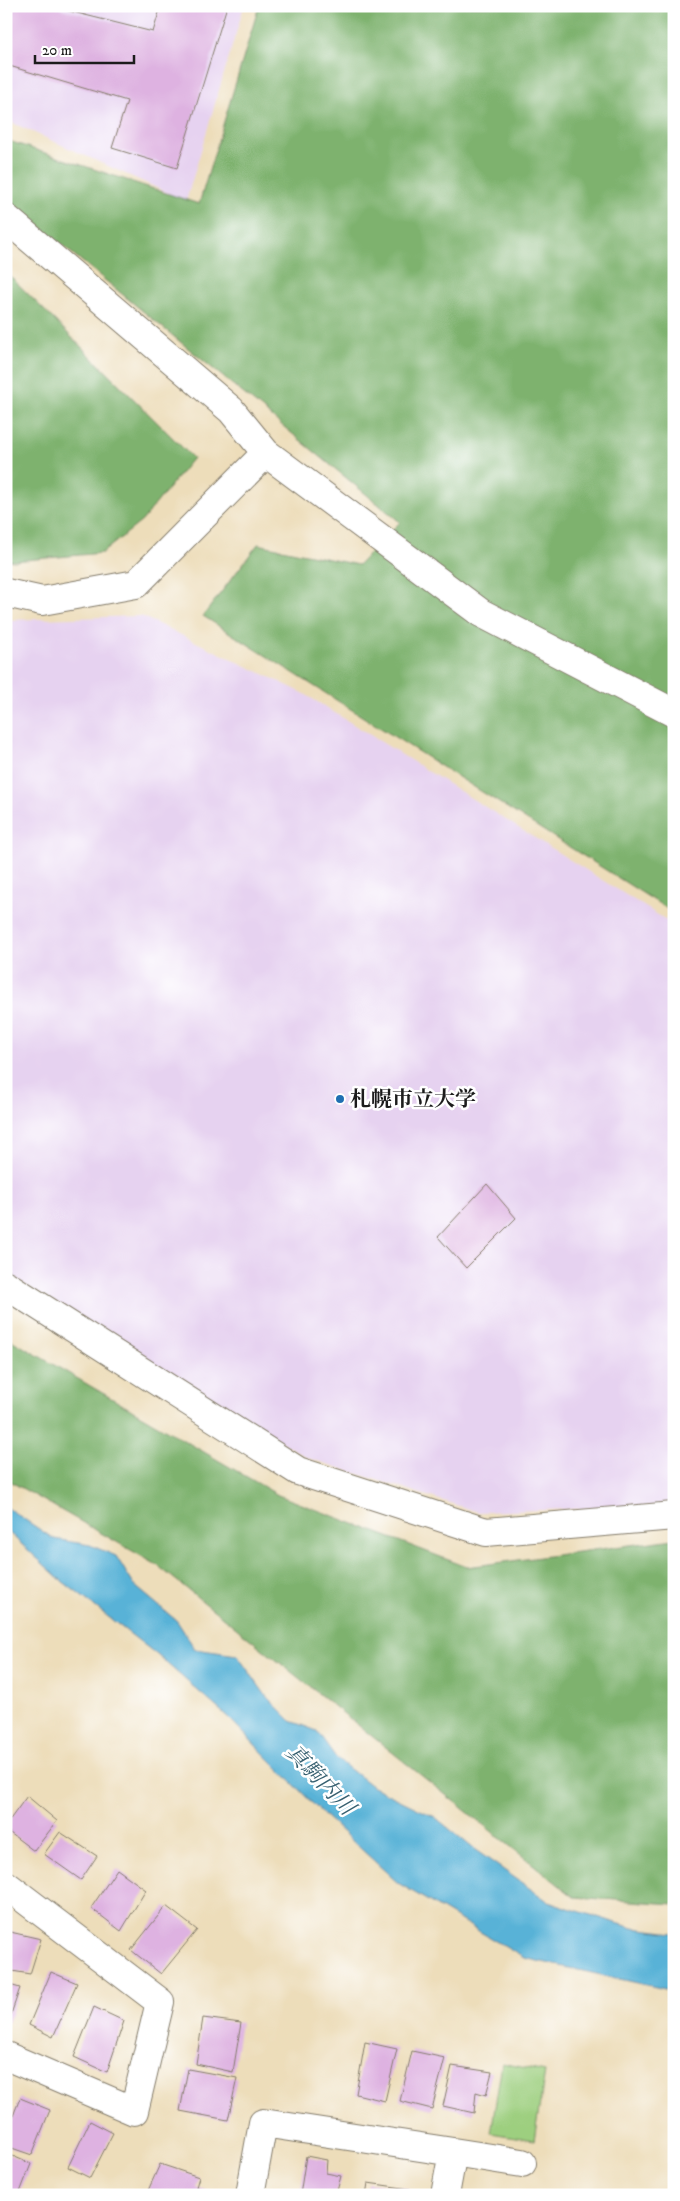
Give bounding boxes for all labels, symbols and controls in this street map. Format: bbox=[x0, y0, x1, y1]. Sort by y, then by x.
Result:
scale bar bbox=[35, 32, 134, 64]
text: 20 m bbox=[42, 41, 72, 60]
place label: 札幌市立大学 bbox=[350, 1087, 476, 1113]
marker: 札幌市立大学 bbox=[334, 1093, 346, 1105]
water label: 真駒内川 bbox=[280, 1739, 362, 1823]

